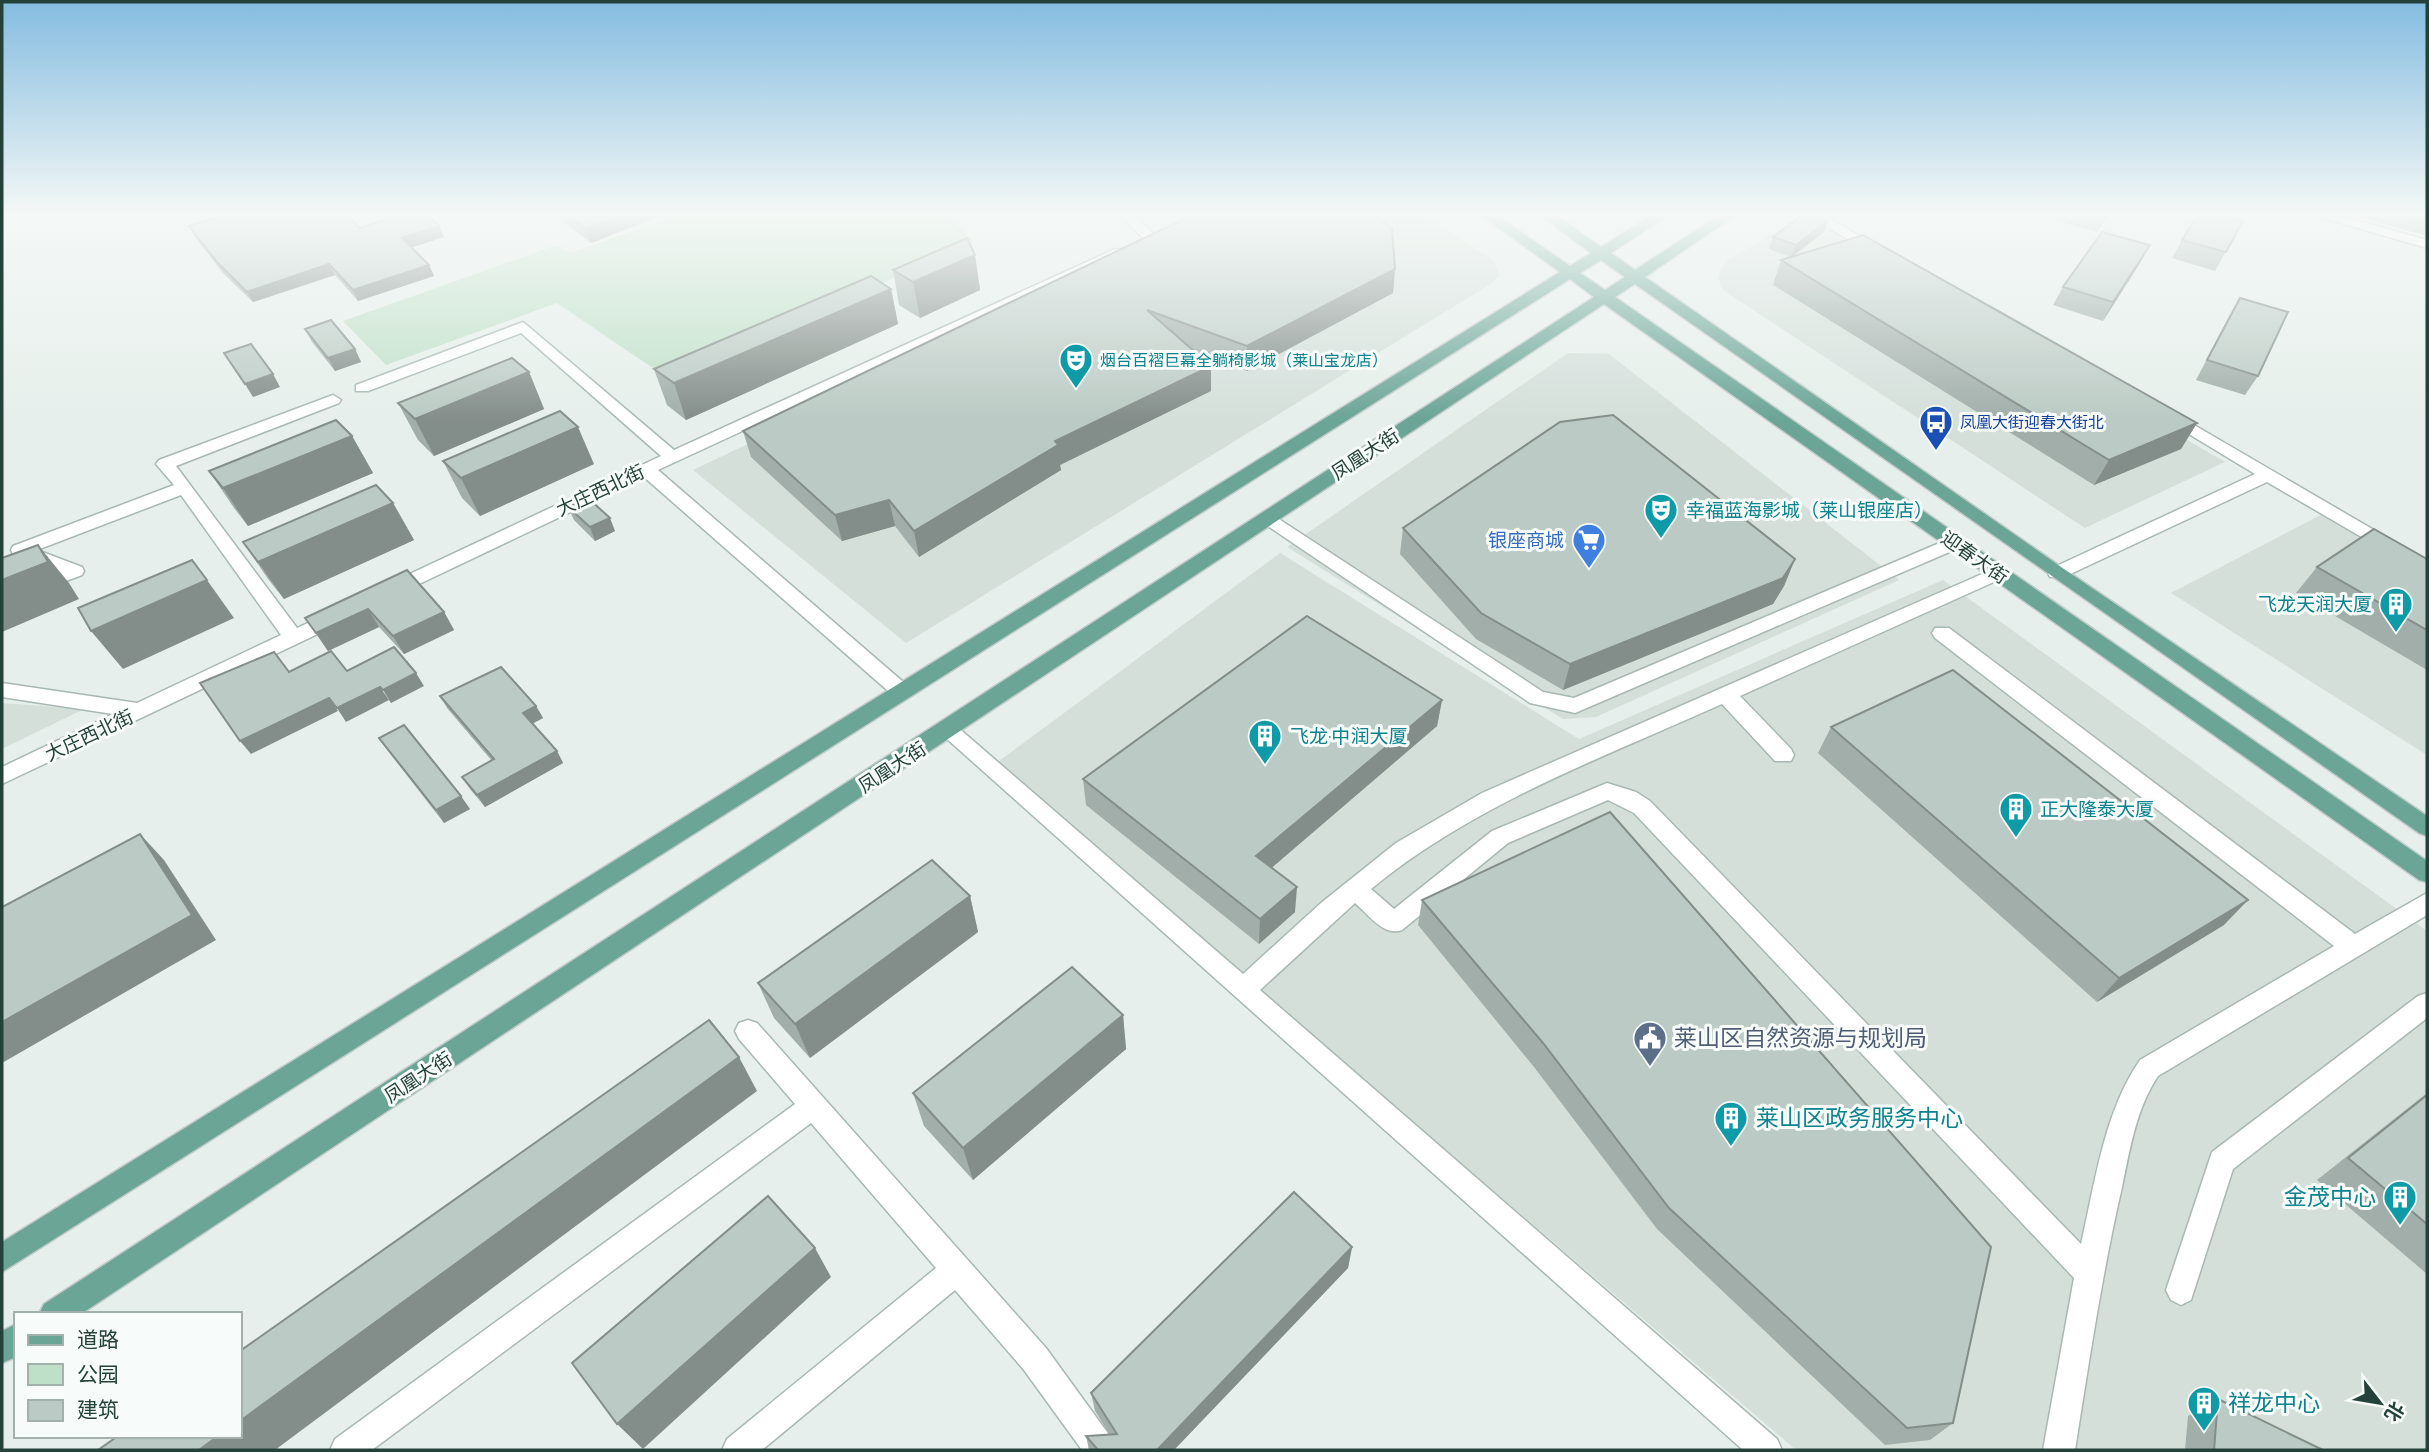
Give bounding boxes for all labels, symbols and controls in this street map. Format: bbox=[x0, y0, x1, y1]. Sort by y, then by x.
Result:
theatre icon: 烟台百褶巨幕全躺椅影城（莱山宝龙店） bbox=[1057, 341, 1095, 390]
place label: 烟台百褶巨幕全躺椅影城（莱山宝龙店） bbox=[1100, 351, 1388, 370]
bus stop icon: 凤凰大街迎春大街北 bbox=[1917, 403, 1955, 452]
place label: 凤凰大街迎春大街北 bbox=[1960, 413, 2104, 432]
street label: 凤凰大街 bbox=[1327, 424, 1403, 484]
street label: 大庄西北街 bbox=[552, 460, 648, 520]
theatre icon: 幸福蓝海影城（莱山银座店） bbox=[1642, 491, 1680, 540]
place label: 幸福蓝海影城（莱山银座店） bbox=[1686, 499, 1933, 521]
supermarket icon: 银座商城 bbox=[1570, 521, 1608, 570]
street label: 迎春大街 bbox=[1938, 526, 2012, 588]
place label: 银座商城 bbox=[1488, 529, 1564, 551]
building icon: 飞龙天润大厦 bbox=[2377, 585, 2415, 634]
place label: 飞龙天润大厦 bbox=[2258, 593, 2372, 615]
street label: 大庄西北街 bbox=[41, 705, 137, 765]
building icon: 飞龙·中润大厦 bbox=[1246, 717, 1284, 766]
place label: 飞龙·中润大厦 bbox=[1290, 725, 1408, 747]
street label: 凤凰大街 bbox=[854, 737, 930, 797]
building icon: 正大隆泰大厦 bbox=[1997, 790, 2035, 839]
place label: 正大隆泰大厦 bbox=[2040, 798, 2154, 820]
public building icon: 莱山区自然资源与规划局 bbox=[1631, 1019, 1669, 1068]
place label: 莱山区自然资源与规划局 bbox=[1674, 1024, 1927, 1051]
street label: 凤凰大街 bbox=[380, 1047, 456, 1107]
building icon: 莱山区政务服务中心 bbox=[1712, 1099, 1750, 1148]
place label: 莱山区政务服务中心 bbox=[1756, 1104, 1963, 1131]
building icon: 金茂中心 bbox=[2381, 1178, 2419, 1227]
place label: 金茂中心 bbox=[2284, 1183, 2376, 1210]
legend bbox=[14, 1312, 242, 1438]
text: 道路 bbox=[77, 1327, 119, 1352]
text: 公园 bbox=[77, 1362, 119, 1387]
north arrow bbox=[2345, 1368, 2415, 1438]
building icon: 祥龙中心 bbox=[2185, 1384, 2223, 1433]
place label: 祥龙中心 bbox=[2228, 1389, 2320, 1416]
text: 建筑 bbox=[77, 1397, 119, 1422]
text: 北 bbox=[2380, 1398, 2409, 1426]

